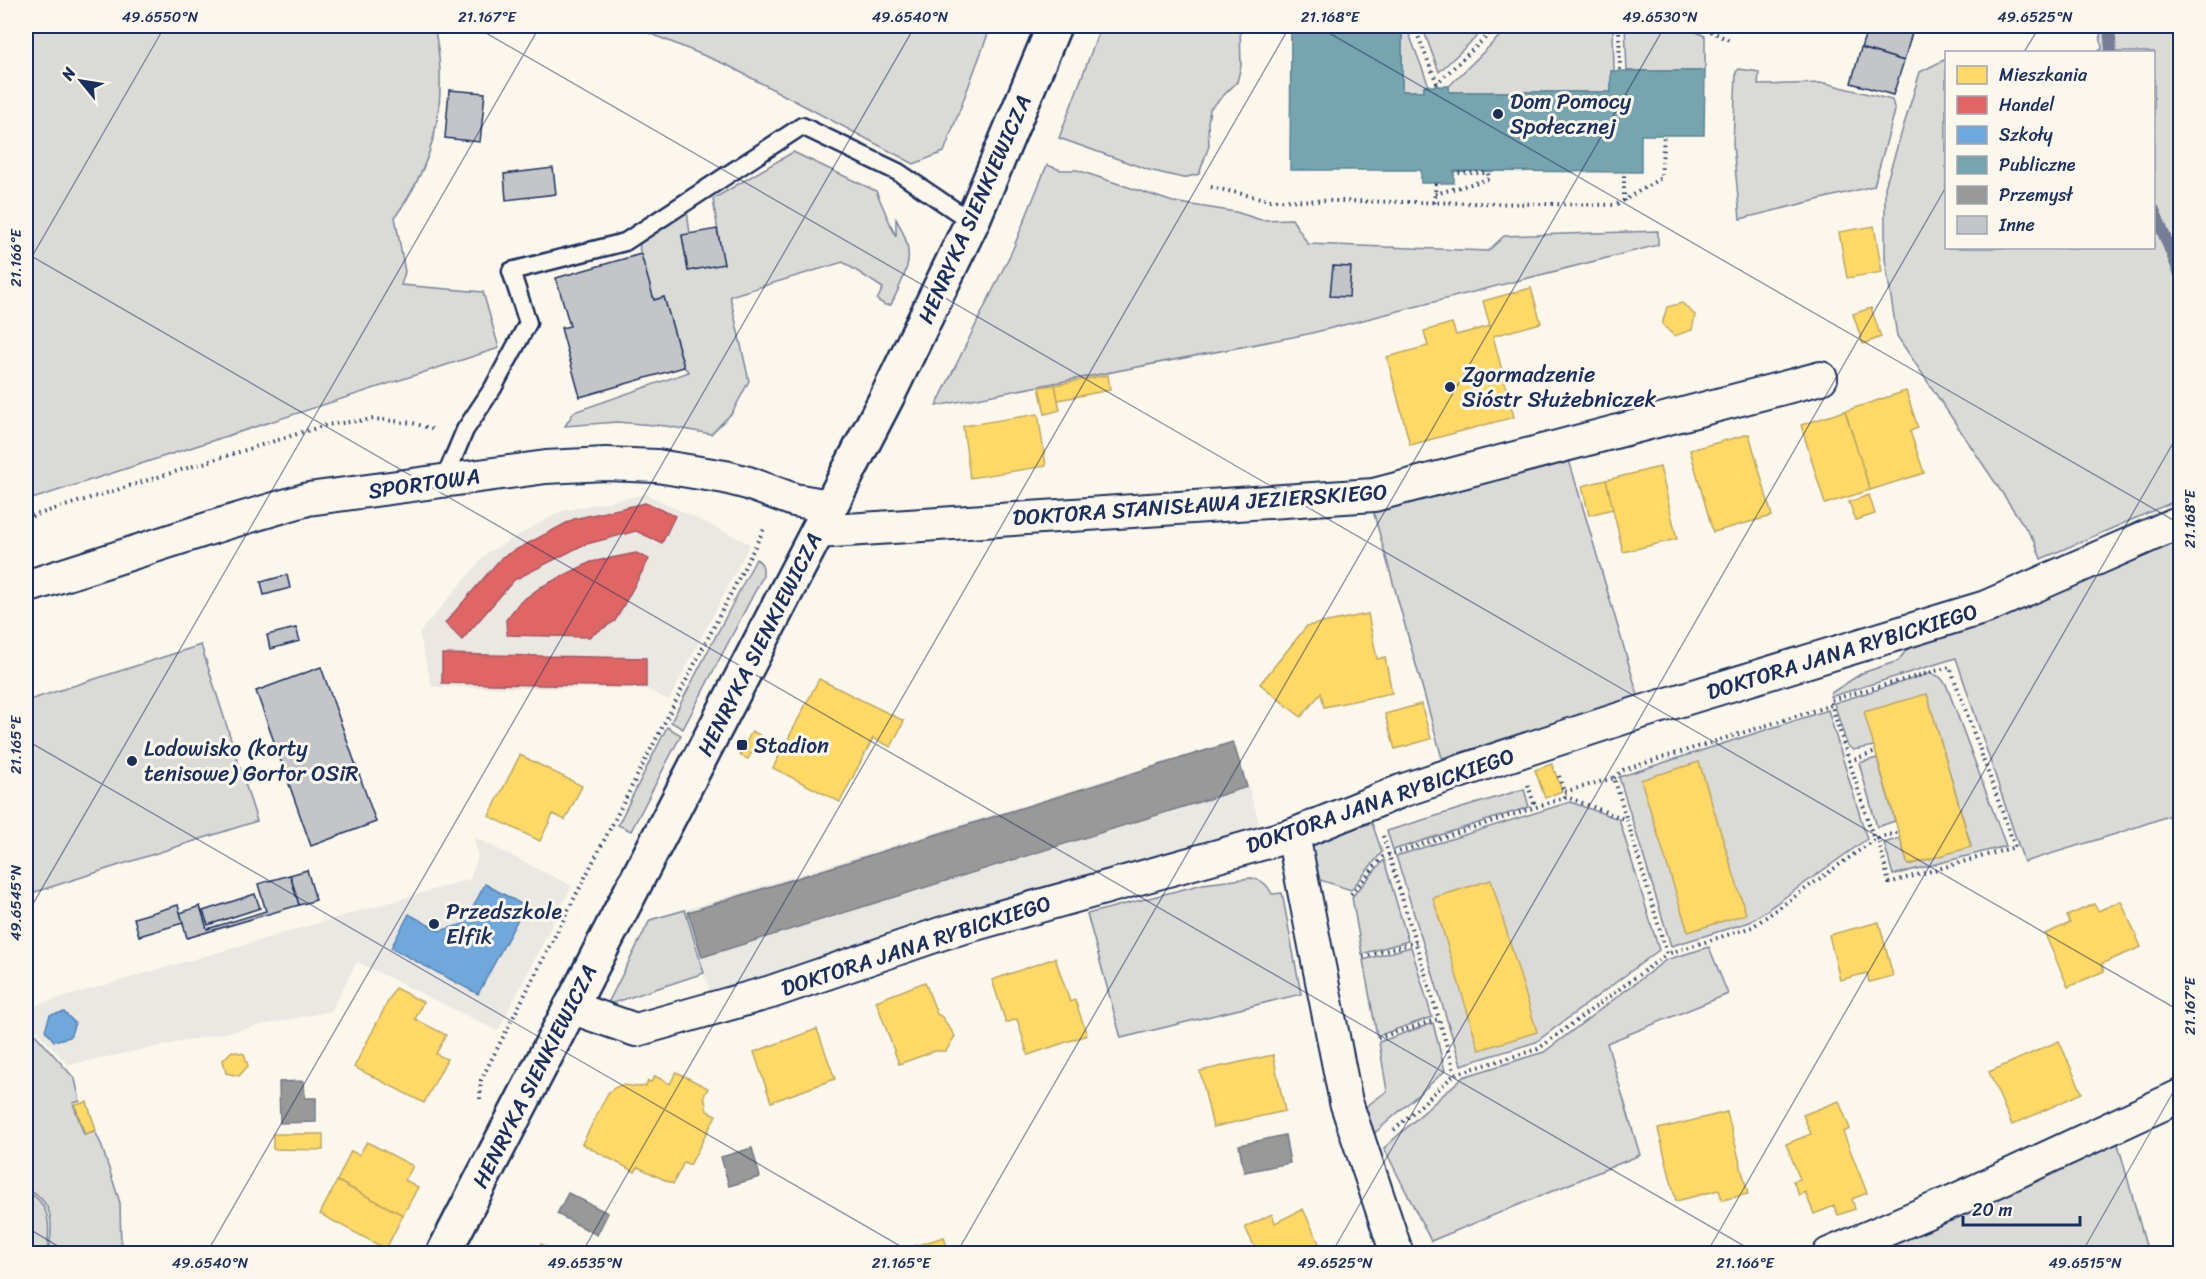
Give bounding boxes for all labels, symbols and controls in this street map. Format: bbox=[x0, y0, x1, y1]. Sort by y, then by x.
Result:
text: 49.6550°N bbox=[122, 4, 199, 30]
text: 21.167°E bbox=[458, 4, 518, 30]
text: 49.6540°N bbox=[872, 4, 949, 30]
text: 21.168°E bbox=[1301, 4, 1361, 30]
text: 49.6530°N bbox=[1622, 4, 1698, 30]
text: 49.6525°N bbox=[1997, 4, 2073, 30]
north arrow bbox=[51, 51, 111, 111]
legend bbox=[1945, 51, 2155, 249]
text: Mieszkania bbox=[1999, 59, 2088, 91]
text: N bbox=[53, 61, 84, 87]
place label: Dom Pomocy Społecznej bbox=[1510, 82, 1632, 146]
street label: HENRYKA SIENKIEWICZA bbox=[906, 88, 1043, 330]
text: Handel bbox=[1999, 89, 2055, 121]
marker: Dom Pomocy Społecznej bbox=[1491, 107, 1505, 121]
text: Szkoły bbox=[1999, 119, 2053, 151]
text: Publiczne bbox=[1999, 149, 2076, 181]
text: Przemysł bbox=[1999, 179, 2074, 211]
text: Inne bbox=[1998, 209, 2035, 241]
text: 21.166°E bbox=[3, 227, 29, 287]
place label: Zgormadzenie Sióstr Służebniczek bbox=[1462, 355, 1657, 419]
marker: Zgormadzenie Sióstr Służebniczek bbox=[1443, 380, 1457, 394]
street label: SPORTOWA bbox=[366, 456, 482, 511]
street label: DOKTORA STANISŁAWA JEZIERSKIEGO bbox=[1011, 472, 1389, 537]
text: 21.168°E bbox=[2177, 488, 2203, 548]
street label: HENRYKA SIENKIEWICZA bbox=[686, 525, 833, 763]
street label: DOKTORA JANA RYBICKIEGO bbox=[1702, 592, 1983, 711]
text: 21.165°E bbox=[3, 714, 29, 774]
place label: Stadion bbox=[754, 726, 829, 765]
place label: Lodowisko (korty tenisowe) Gortor OSiR bbox=[144, 729, 359, 793]
street label: DOKTORA JANA RYBICKIEGO bbox=[1240, 736, 1520, 865]
marker: Stadion bbox=[735, 738, 749, 752]
marker: Lodowisko (korty tenisowe) Gortor OSiR bbox=[125, 754, 139, 768]
text: 49.6545°N bbox=[3, 864, 29, 941]
street label: DOKTORA JANA RYBICKIEGO bbox=[776, 883, 1056, 1008]
place label: Przedszkole Elfik bbox=[446, 892, 562, 956]
marker: Przedszkole Elfik bbox=[427, 917, 441, 931]
street label: HENRYKA SIENKIEWICZA bbox=[461, 957, 608, 1195]
text: 21.167°E bbox=[2177, 975, 2203, 1035]
scale bar bbox=[1963, 1189, 2080, 1227]
text: 20 m bbox=[1972, 1194, 2012, 1226]
text: 49.6540°N bbox=[172, 1250, 249, 1276]
text: 49.6535°N bbox=[547, 1250, 623, 1276]
text: 21.165°E bbox=[872, 1250, 932, 1276]
text: 49.6525°N bbox=[1297, 1250, 1373, 1276]
text: 21.166°E bbox=[1716, 1250, 1776, 1276]
text: 49.6515°N bbox=[2048, 1250, 2122, 1276]

